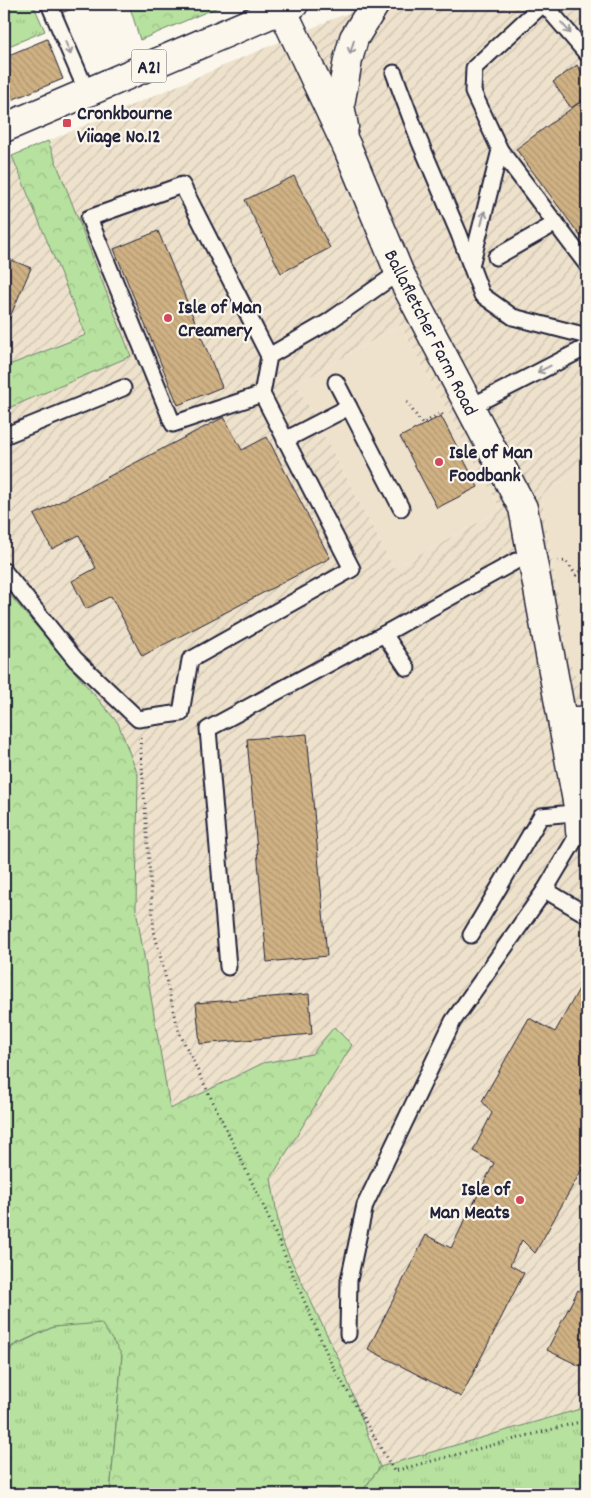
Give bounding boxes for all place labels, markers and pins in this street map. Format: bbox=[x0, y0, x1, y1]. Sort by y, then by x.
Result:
place label: Cronkbourne Viiage No.12 bbox=[77, 101, 172, 152]
marker: Cronkbourne Viiage No.12 bbox=[61, 117, 73, 129]
place label: Isle of Man Creamery bbox=[178, 295, 262, 346]
marker: Isle of Man Creamery bbox=[162, 312, 174, 324]
place label: Isle of Man Foodbank bbox=[449, 440, 533, 491]
marker: Isle of Man Foodbank bbox=[433, 456, 445, 468]
place label: Isle of Man Meats bbox=[429, 1177, 511, 1228]
marker: Isle of Man Meats bbox=[514, 1194, 526, 1206]

